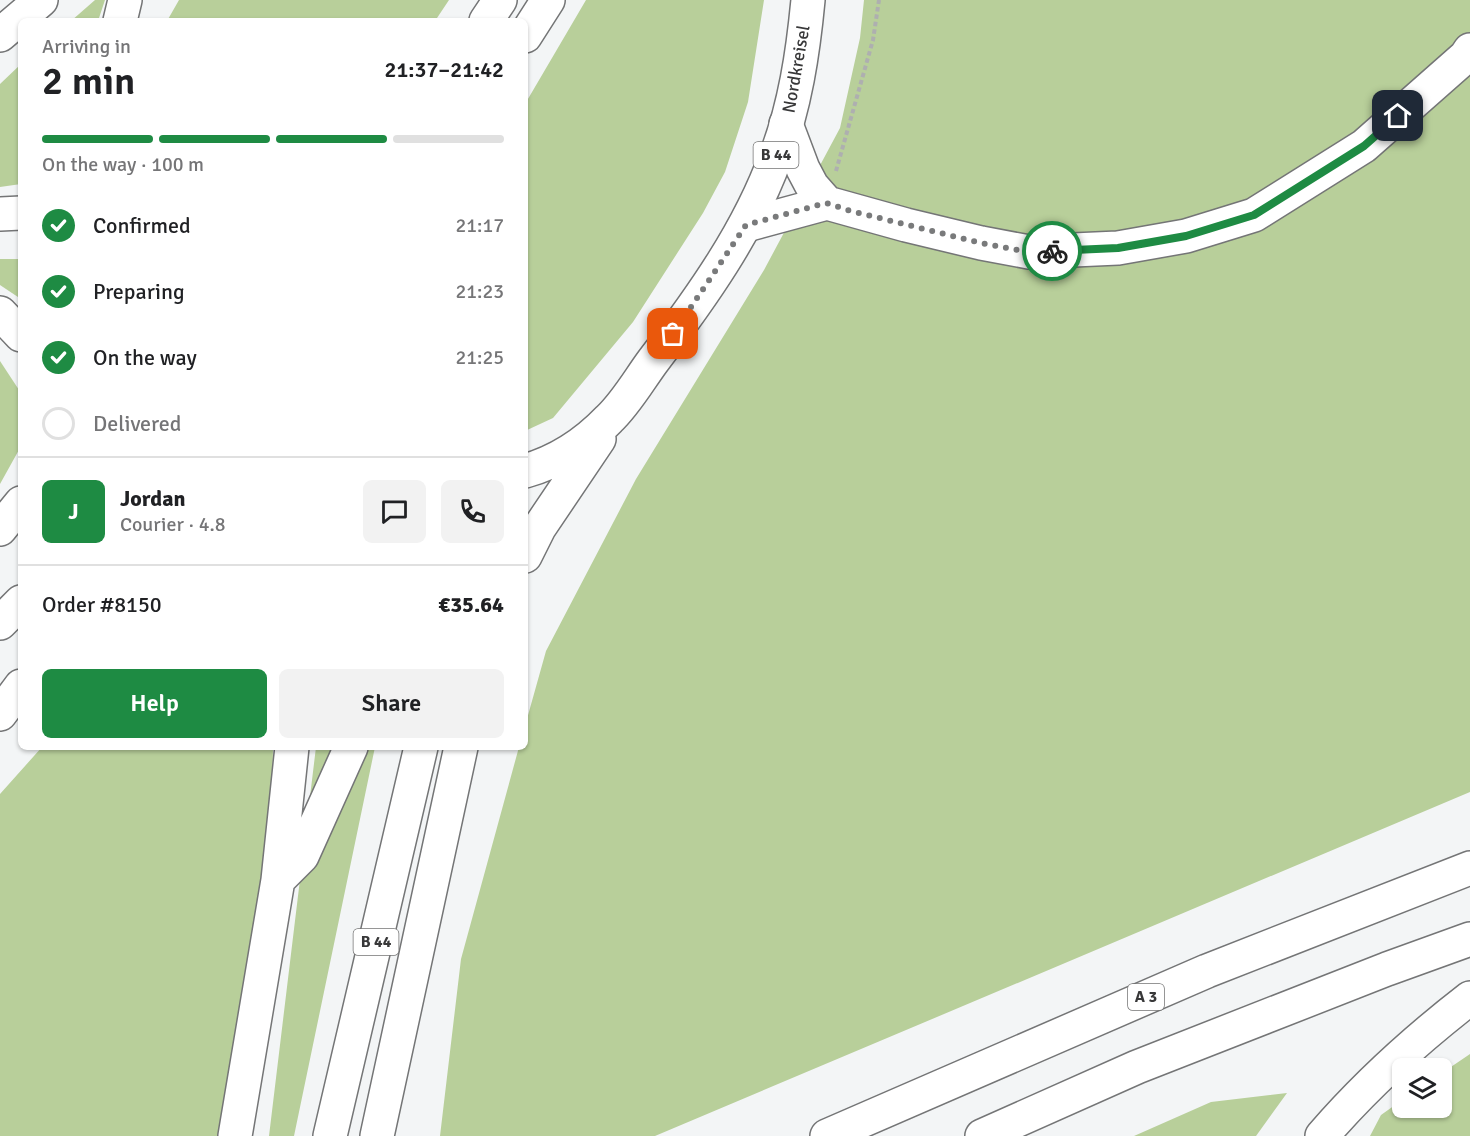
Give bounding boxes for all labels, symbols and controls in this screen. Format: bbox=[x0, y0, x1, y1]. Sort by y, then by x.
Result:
street label: Nordkreisel bbox=[777, 23, 815, 115]
text: Arriving in bbox=[42, 34, 131, 59]
text: 21:37–21:42 bbox=[385, 56, 504, 83]
text: 2 min bbox=[42, 57, 135, 105]
pin bbox=[1372, 90, 1423, 141]
icon: home bbox=[1381, 99, 1414, 132]
road number: B 44 bbox=[754, 142, 798, 168]
text: On the way · 100 m bbox=[42, 152, 204, 177]
icon: check bbox=[42, 209, 75, 242]
text: Confirmed bbox=[93, 212, 191, 239]
text: 21:17 bbox=[455, 213, 504, 238]
courier bbox=[1022, 221, 1082, 281]
icon: bike bbox=[1036, 235, 1069, 268]
icon: check bbox=[42, 275, 75, 308]
text: Preparing bbox=[93, 278, 185, 305]
text: 21:23 bbox=[455, 279, 504, 304]
pin bbox=[647, 308, 698, 359]
icon: bag bbox=[656, 317, 689, 350]
icon: check bbox=[42, 341, 75, 374]
text: On the way bbox=[93, 344, 197, 371]
text: 21:25 bbox=[455, 345, 504, 370]
text: Delivered bbox=[93, 410, 181, 437]
button: chat bbox=[363, 480, 426, 543]
button: phone bbox=[441, 480, 504, 543]
text: Jordan bbox=[120, 485, 186, 512]
text: J bbox=[68, 498, 79, 525]
text: Courier · 4.8 bbox=[120, 512, 226, 537]
text: Order #8150 bbox=[42, 591, 162, 618]
text: €35.64 bbox=[438, 591, 504, 618]
button: Help bbox=[42, 669, 267, 738]
button: Share bbox=[279, 669, 504, 738]
road number: B 44 bbox=[354, 929, 398, 955]
road number: A 3 bbox=[1128, 984, 1164, 1010]
map controls bbox=[1392, 1058, 1452, 1118]
button: layers bbox=[1392, 1058, 1452, 1118]

